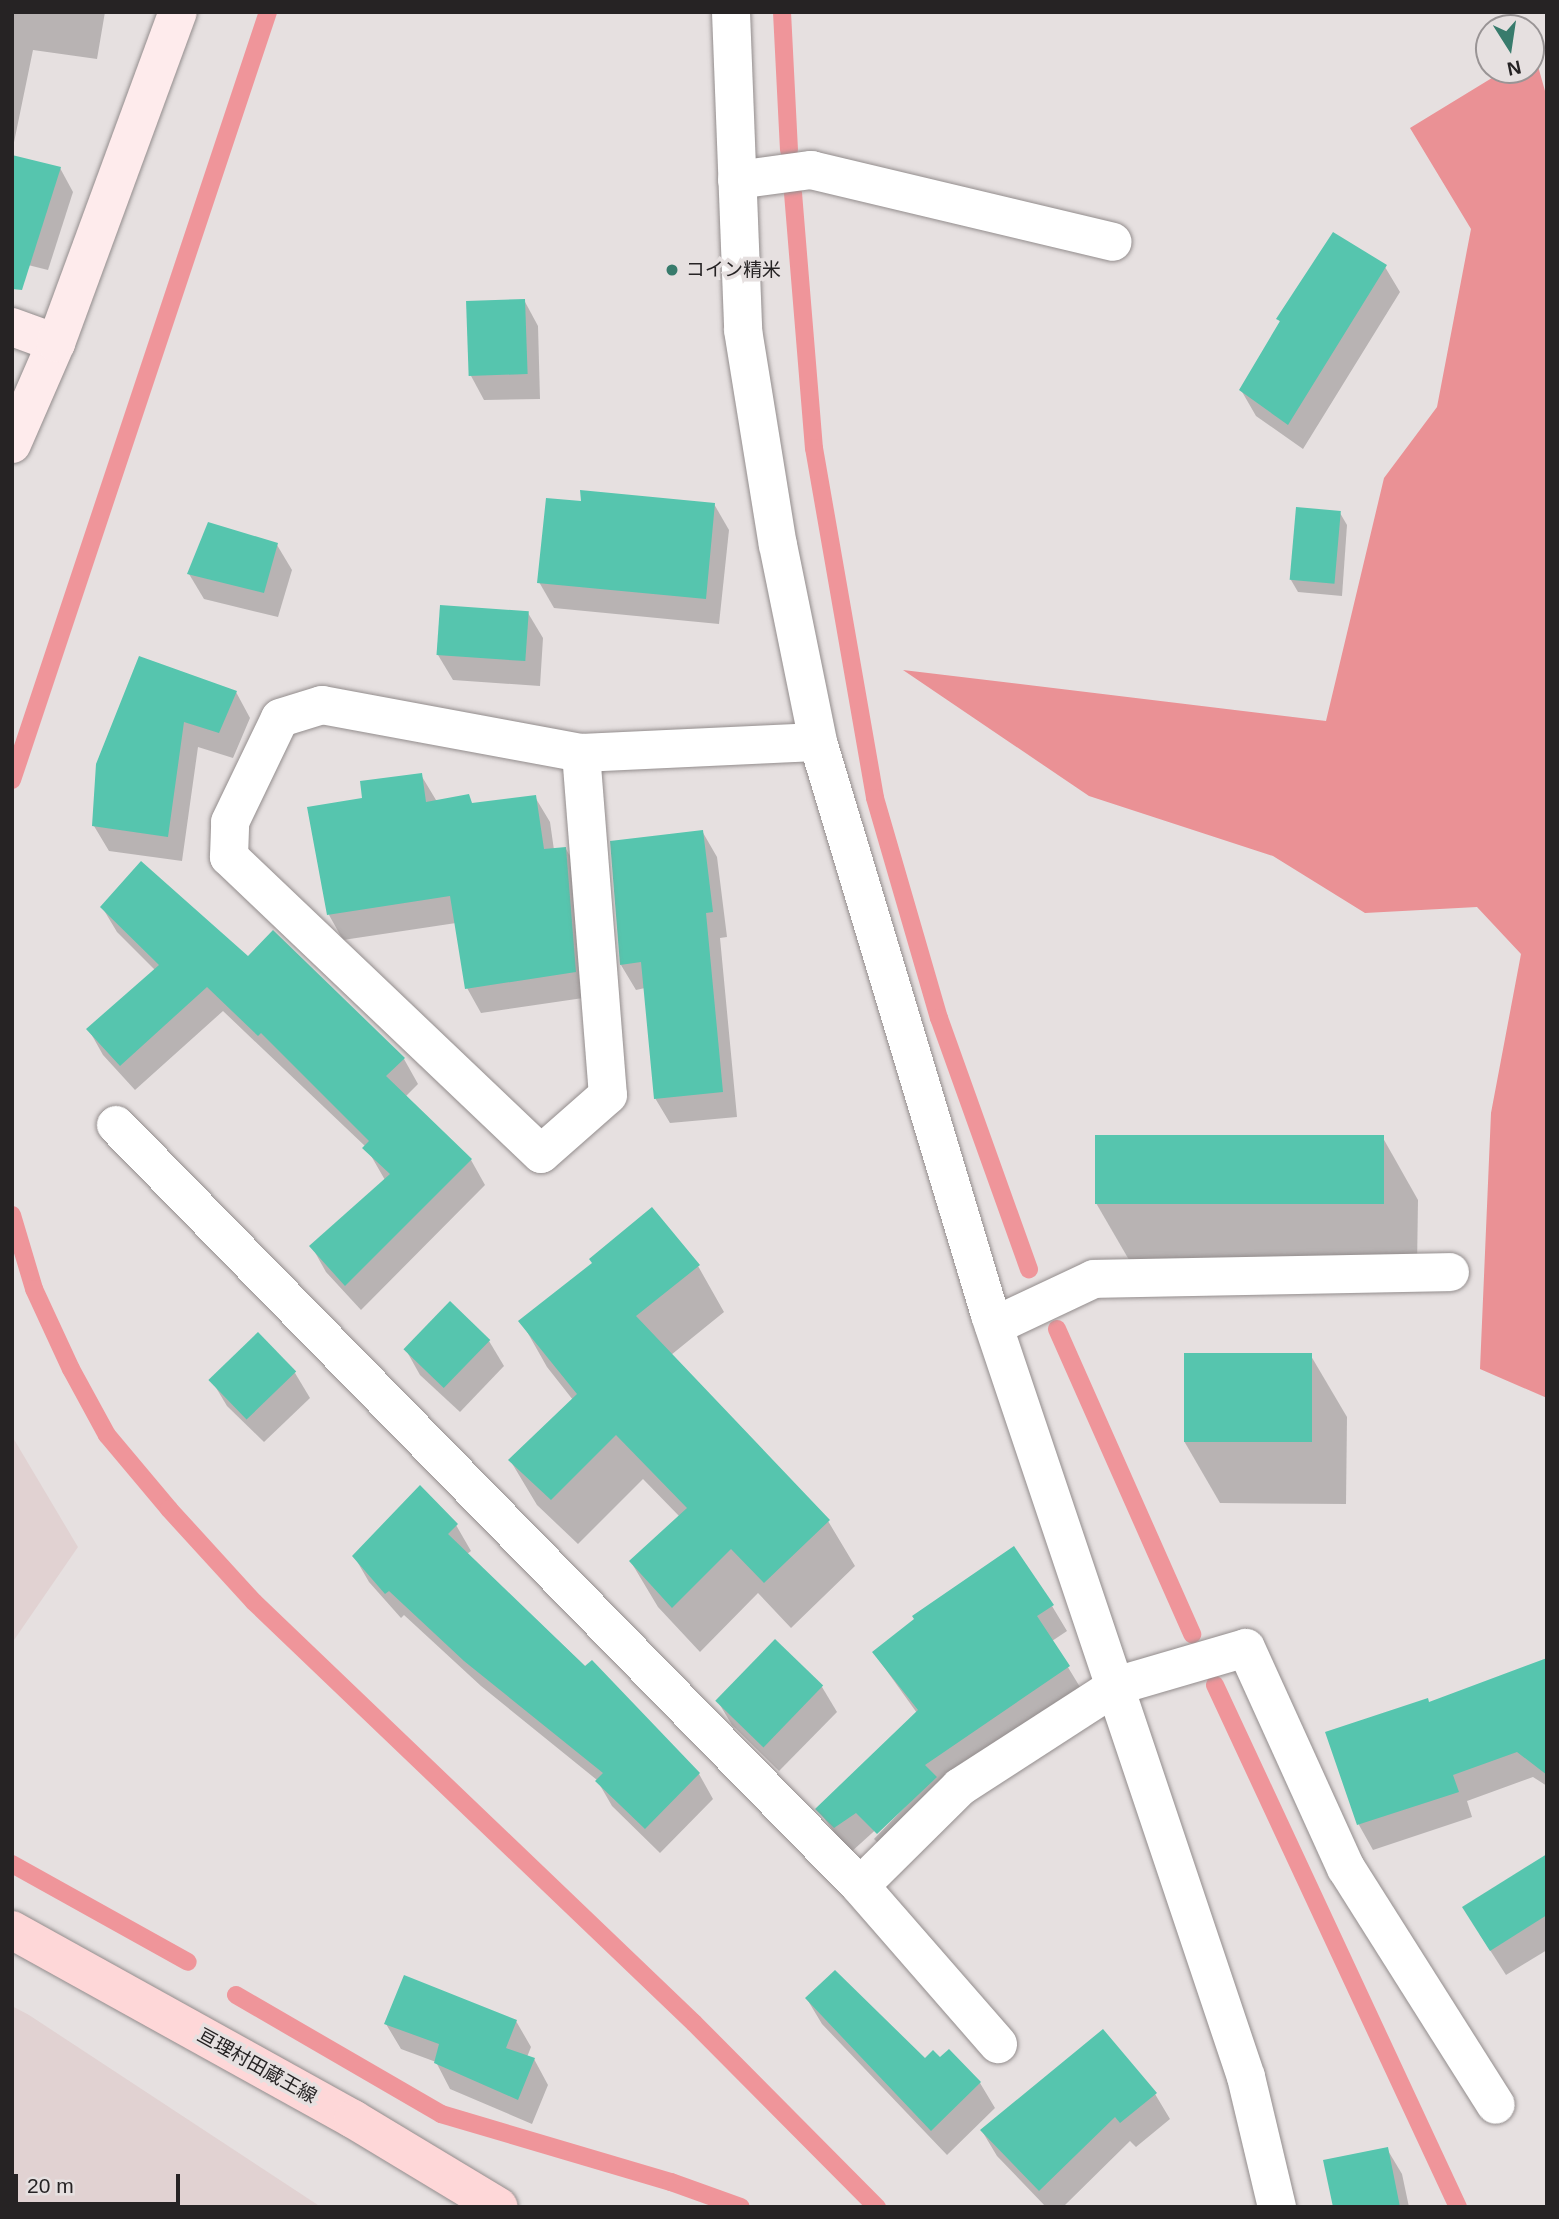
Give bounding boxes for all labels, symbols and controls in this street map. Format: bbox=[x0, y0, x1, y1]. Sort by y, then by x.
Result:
north arrow bbox=[1475, 14, 1545, 84]
text: N bbox=[1505, 56, 1523, 80]
place label: コイン精米 bbox=[686, 259, 781, 281]
marker: コイン精米 bbox=[664, 262, 680, 278]
street label: 亘理村田蔵王線 bbox=[193, 2024, 321, 2108]
scale bar bbox=[18, 2160, 184, 2204]
text: 20 m bbox=[27, 2174, 74, 2197]

